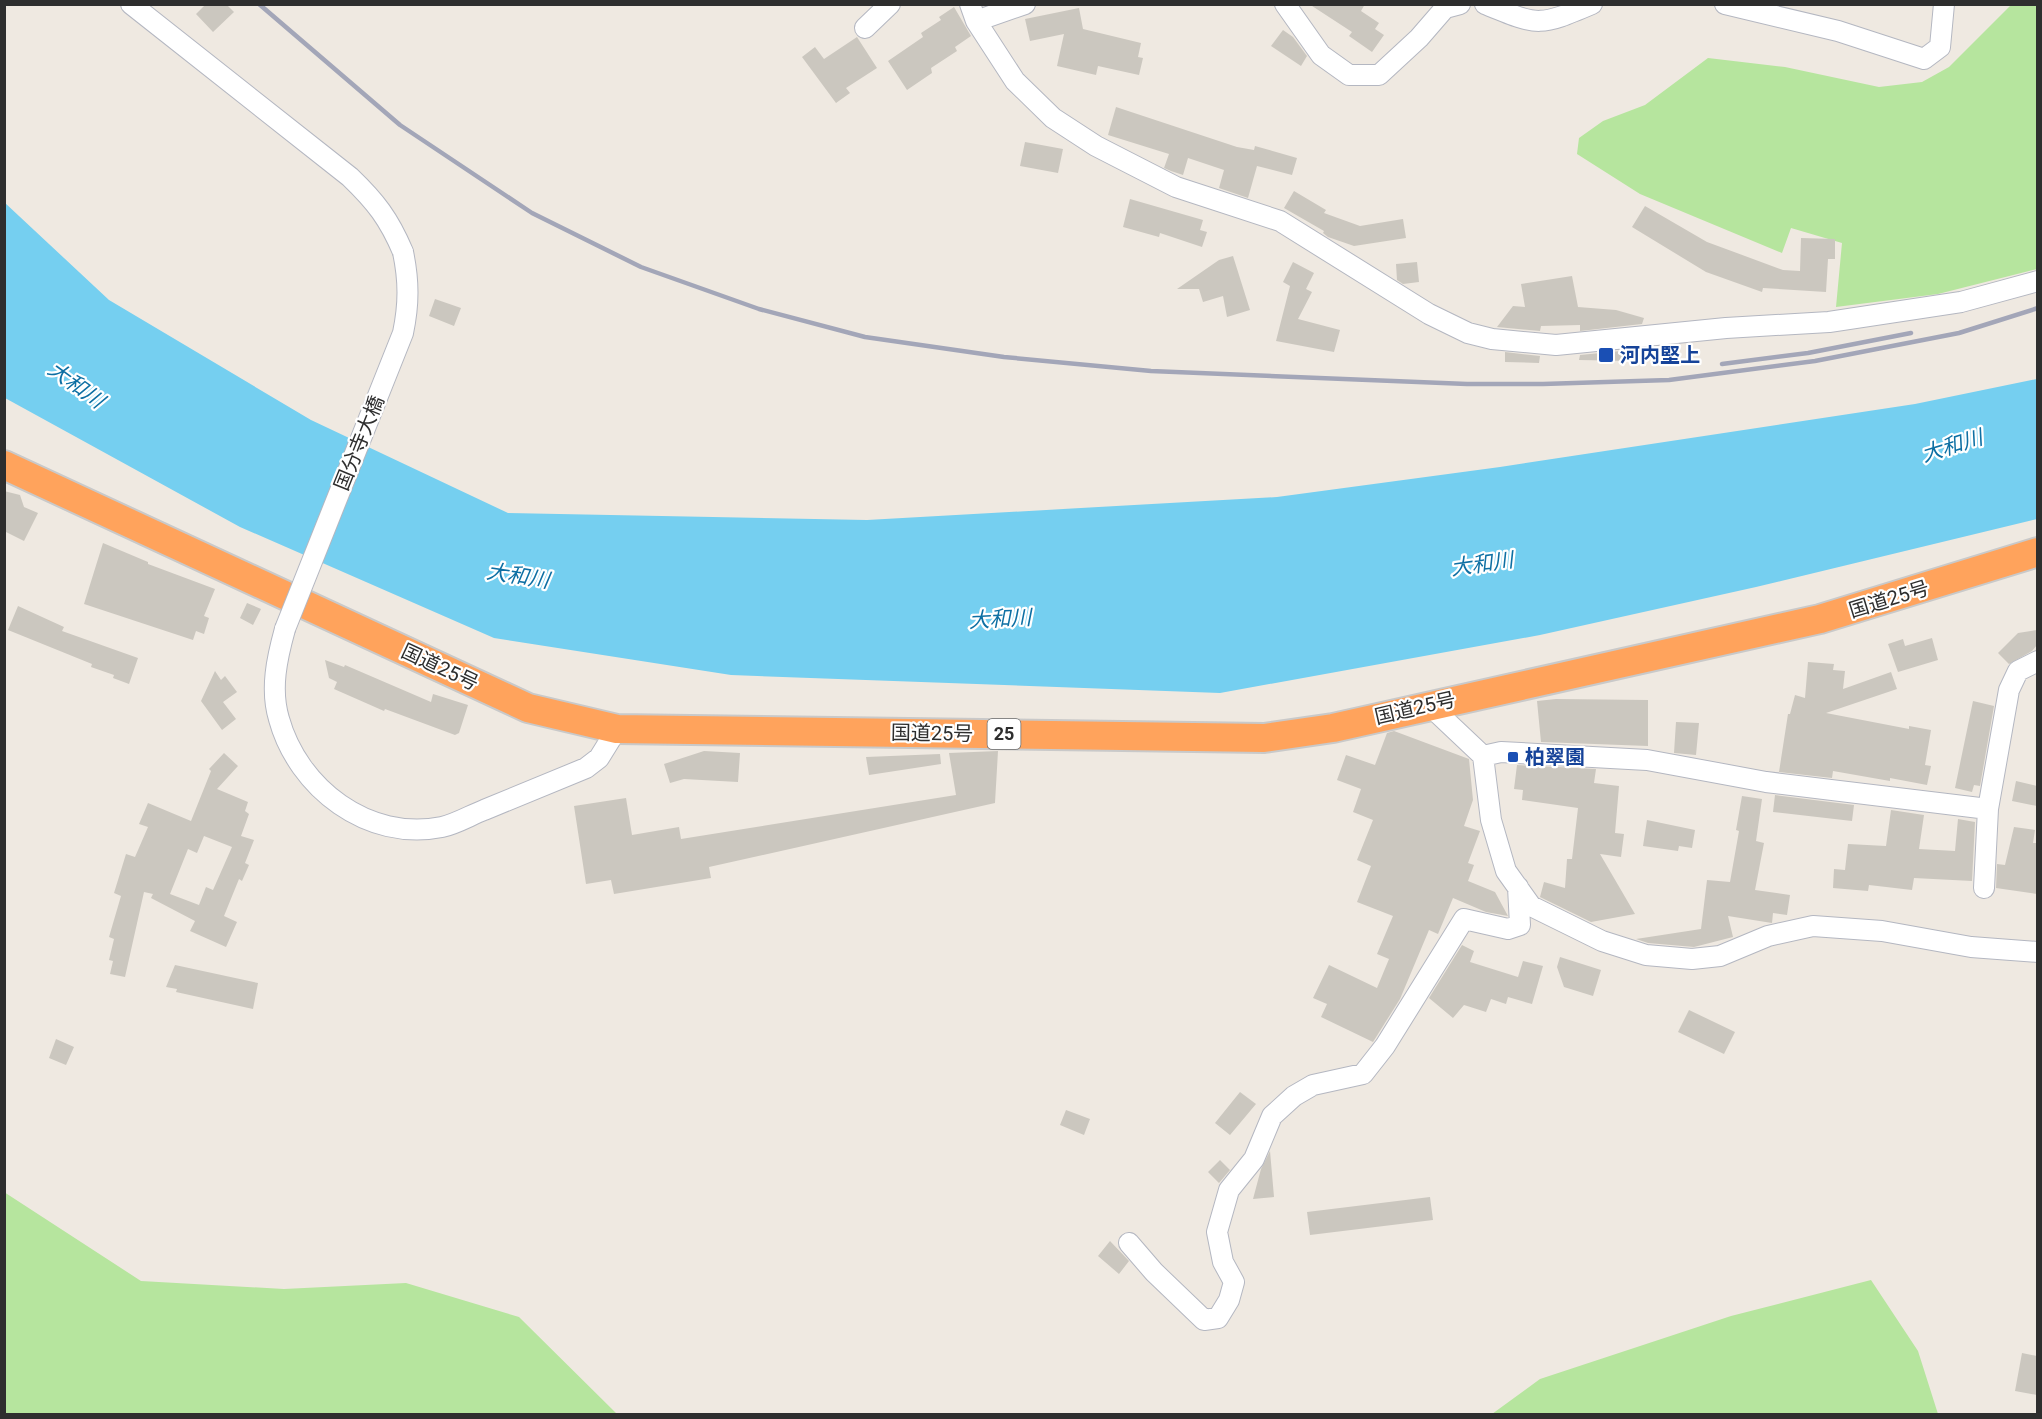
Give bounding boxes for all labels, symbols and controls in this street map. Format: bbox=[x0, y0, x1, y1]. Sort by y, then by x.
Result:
place label: 河内堅上 bbox=[1620, 343, 1700, 367]
marker: 河内堅上 bbox=[1597, 346, 1615, 364]
water label: 大和川 bbox=[43, 357, 110, 414]
street label: 国分寺大橋 bbox=[329, 392, 389, 494]
water label: 大和川 bbox=[1918, 425, 1988, 467]
water label: 大和川 bbox=[1449, 547, 1517, 580]
water label: 大和川 bbox=[485, 559, 553, 593]
street label: 国道25号 bbox=[1846, 575, 1932, 623]
water label: 大和川 bbox=[968, 605, 1034, 633]
street label: 国道25号 bbox=[398, 639, 482, 695]
street label: 国道25号 bbox=[1372, 687, 1458, 729]
road number: 25 bbox=[988, 719, 1020, 749]
street label: 国道25号 bbox=[891, 720, 973, 746]
place label: 柏翠園 bbox=[1525, 745, 1585, 769]
marker: 柏翠園 bbox=[1506, 750, 1520, 764]

